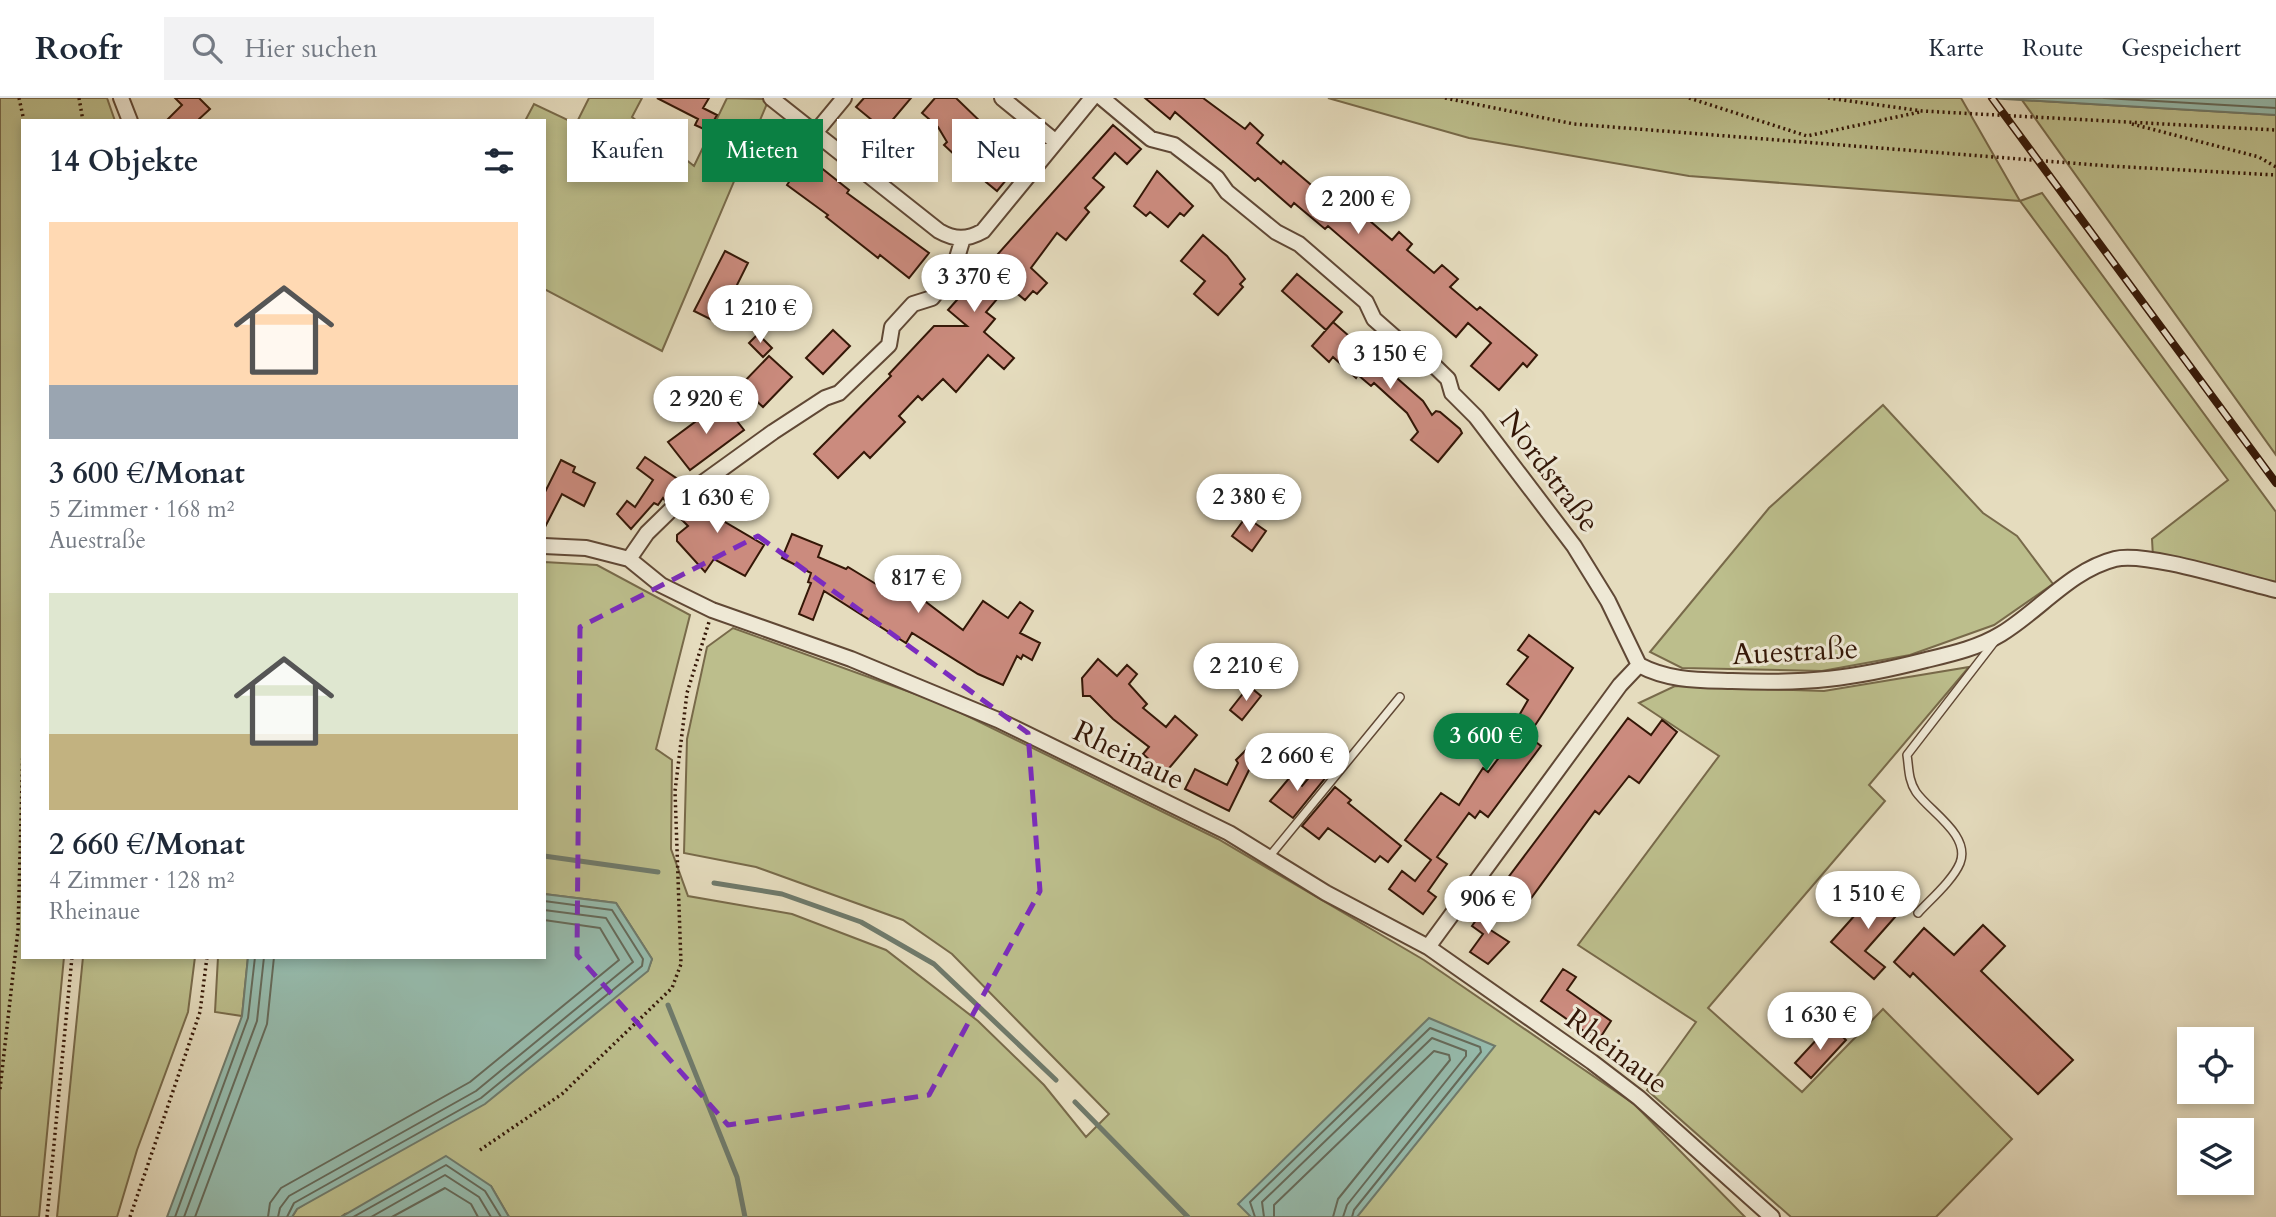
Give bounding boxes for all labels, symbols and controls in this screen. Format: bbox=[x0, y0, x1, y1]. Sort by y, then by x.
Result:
search box bbox=[164, 17, 654, 80]
text: Roofr bbox=[35, 26, 122, 71]
icon: search bbox=[188, 29, 226, 67]
text: Hier suchen bbox=[244, 31, 377, 66]
text: Karte bbox=[1929, 32, 1984, 65]
text: Route bbox=[2022, 32, 2083, 65]
text: Gespeichert bbox=[2121, 32, 2241, 65]
chip: Kaufen bbox=[567, 119, 688, 182]
chip: Mieten bbox=[702, 119, 823, 182]
chip: Filter bbox=[837, 119, 938, 182]
chip: Neu bbox=[952, 119, 1045, 182]
text: 14 Objekte bbox=[49, 141, 199, 182]
icon: filters bbox=[480, 142, 518, 180]
pin: 2 200 € bbox=[1293, 176, 1423, 236]
text: 2 200 € bbox=[1321, 183, 1395, 214]
pin: 3 370 € bbox=[909, 254, 1039, 314]
text: 3 370 € bbox=[937, 261, 1011, 292]
icon: home bbox=[221, 267, 347, 393]
pin: 1 210 € bbox=[695, 286, 825, 345]
text: 1 210 € bbox=[723, 292, 797, 323]
pin: 3 150 € bbox=[1325, 331, 1455, 391]
text: 3 150 € bbox=[1353, 338, 1427, 369]
pin: 2 920 € bbox=[641, 376, 771, 436]
text: 2 920 € bbox=[669, 383, 743, 414]
street label: Nordstraße bbox=[1490, 402, 1609, 541]
text: 3 600 €/Monat bbox=[49, 453, 245, 494]
pin: 2 380 € bbox=[1184, 474, 1314, 534]
pin: 1 630 € bbox=[652, 476, 782, 535]
text: 2 380 € bbox=[1212, 481, 1286, 512]
text: 1 630 € bbox=[680, 482, 754, 513]
text: 5 Zimmer · 168 m² bbox=[49, 494, 234, 525]
text: Auestraße bbox=[49, 525, 146, 556]
pin: 817 € bbox=[869, 556, 967, 615]
text: 817 € bbox=[890, 562, 946, 593]
street label: Auestraße bbox=[1731, 628, 1859, 675]
icon: home bbox=[221, 638, 347, 764]
pin: 2 210 € bbox=[1181, 644, 1311, 703]
text: 2 210 € bbox=[1209, 650, 1283, 681]
street label: Rheinaue bbox=[1066, 711, 1191, 800]
pin: 3 600 € bbox=[1421, 714, 1551, 773]
text: 3 600 € bbox=[1449, 720, 1523, 751]
pin: 2 660 € bbox=[1232, 734, 1362, 793]
text: 2 660 € bbox=[1260, 740, 1334, 771]
text: 2 660 €/Monat bbox=[49, 824, 245, 865]
text: 4 Zimmer · 128 m² bbox=[49, 865, 234, 896]
pin: 1 510 € bbox=[1803, 872, 1933, 931]
pin: 906 € bbox=[1439, 876, 1537, 936]
text: 1 510 € bbox=[1831, 878, 1905, 909]
text: 906 € bbox=[1460, 883, 1516, 914]
text: Rheinaue bbox=[49, 896, 141, 927]
pin: 1 630 € bbox=[1755, 992, 1885, 1052]
street label: Rheinaue bbox=[1557, 999, 1677, 1104]
text: 1 630 € bbox=[1783, 999, 1857, 1030]
map controls bbox=[2177, 1027, 2254, 1195]
button: locate bbox=[2177, 1027, 2254, 1104]
button: layers bbox=[2177, 1118, 2254, 1195]

